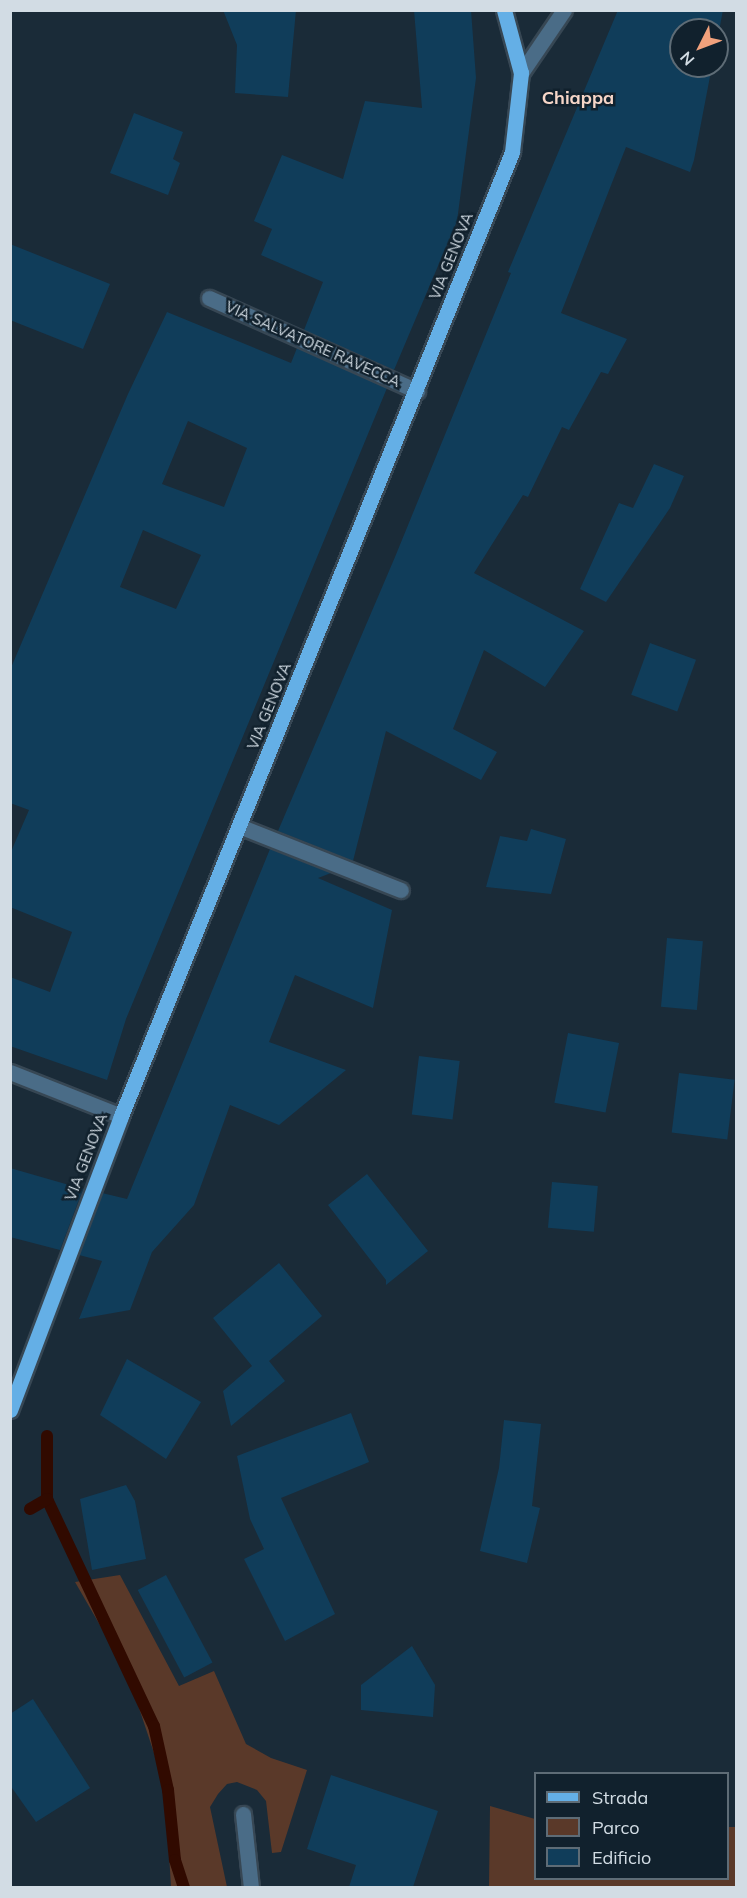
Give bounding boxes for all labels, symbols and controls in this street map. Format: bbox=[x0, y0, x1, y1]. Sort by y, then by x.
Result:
north arrow bbox=[669, 18, 729, 78]
text: N bbox=[676, 48, 699, 70]
district label: Chiappa bbox=[542, 87, 614, 109]
street label: VIA GENOVA bbox=[425, 210, 477, 302]
street label: VIA SALVATORE RAVECCA bbox=[223, 297, 403, 391]
street label: VIA GENOVA bbox=[243, 660, 295, 752]
street label: VIA GENOVA bbox=[61, 1111, 111, 1203]
legend bbox=[534, 1772, 729, 1880]
text: Strada bbox=[592, 1786, 648, 1809]
text: Parco bbox=[592, 1816, 640, 1839]
text: Edificio bbox=[592, 1846, 651, 1869]

